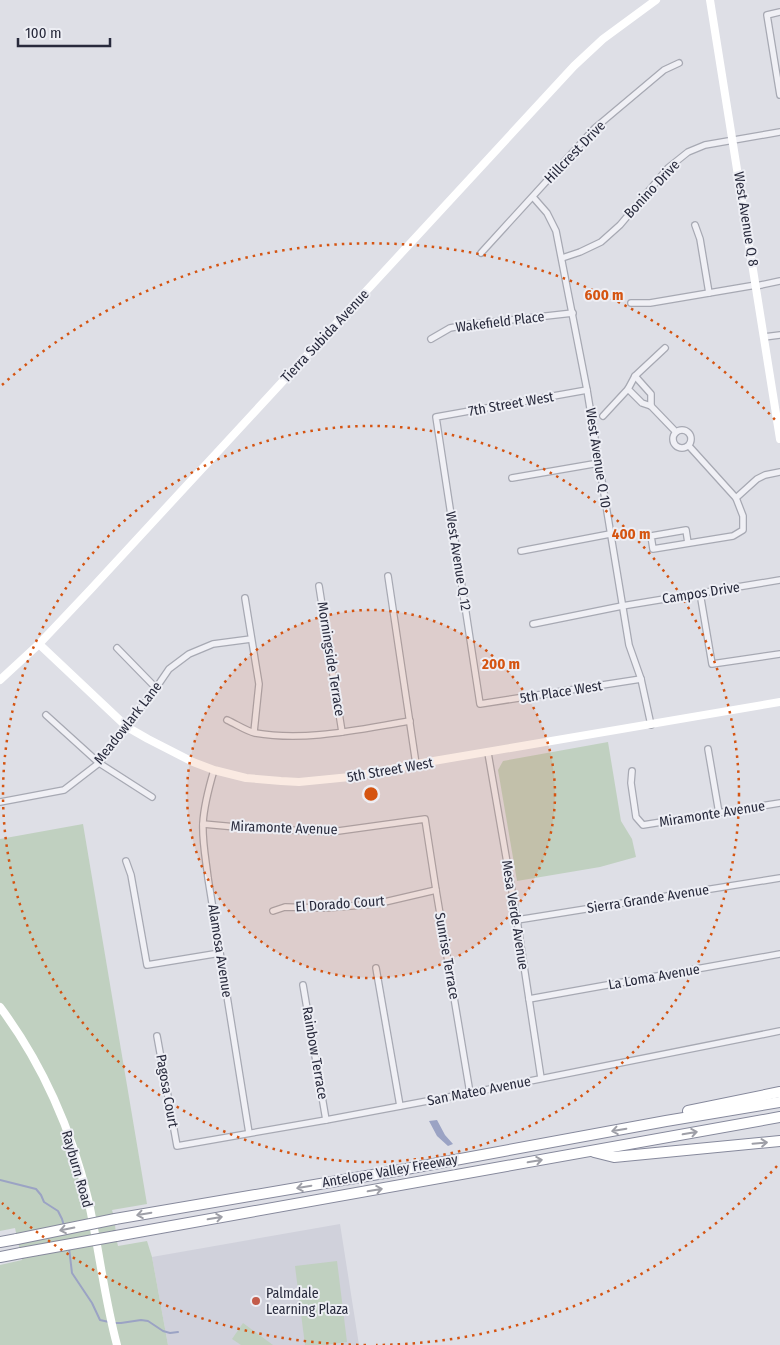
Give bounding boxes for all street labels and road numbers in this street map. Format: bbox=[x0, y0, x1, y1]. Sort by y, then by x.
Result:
street label: Hillcrest Drive bbox=[541, 117, 609, 187]
street label: Bonino Drive bbox=[621, 156, 683, 222]
street label: West Avenue Q 8 bbox=[730, 170, 762, 268]
street label: Tierra Subida Avenue bbox=[277, 286, 373, 386]
street label: Wakefield Place bbox=[455, 308, 545, 336]
street label: 7th Street West bbox=[467, 388, 555, 420]
street label: West Avenue Q 10 bbox=[582, 407, 614, 509]
street label: West Avenue Q 12 bbox=[442, 510, 474, 612]
street label: Campos Drive bbox=[661, 578, 741, 608]
street label: Morningside Terrace bbox=[314, 601, 348, 718]
street label: 5th Place West bbox=[519, 677, 604, 707]
street label: Meadowlark Lane bbox=[90, 678, 166, 768]
street label: 5th Street West bbox=[346, 754, 435, 786]
street label: Miramonte Avenue bbox=[658, 797, 766, 831]
street label: Miramonte Avenue bbox=[230, 818, 338, 838]
street label: Mesa Verde Avenue bbox=[498, 859, 532, 971]
street label: Sierra Grande Avenue bbox=[586, 881, 710, 917]
street label: El Dorado Court bbox=[295, 892, 386, 916]
street label: Alamosa Avenue bbox=[204, 903, 236, 999]
street label: Sunrise Terrace bbox=[431, 911, 463, 1001]
street label: La Loma Avenue bbox=[607, 961, 701, 993]
street label: Rainbow Terrace bbox=[298, 1005, 332, 1101]
street label: Pagosa Court bbox=[152, 1053, 182, 1129]
street label: San Mateo Avenue bbox=[426, 1073, 532, 1109]
street label: Rayburn Road bbox=[58, 1128, 96, 1210]
street label: Antelope Valley Freeway bbox=[321, 1151, 460, 1191]

